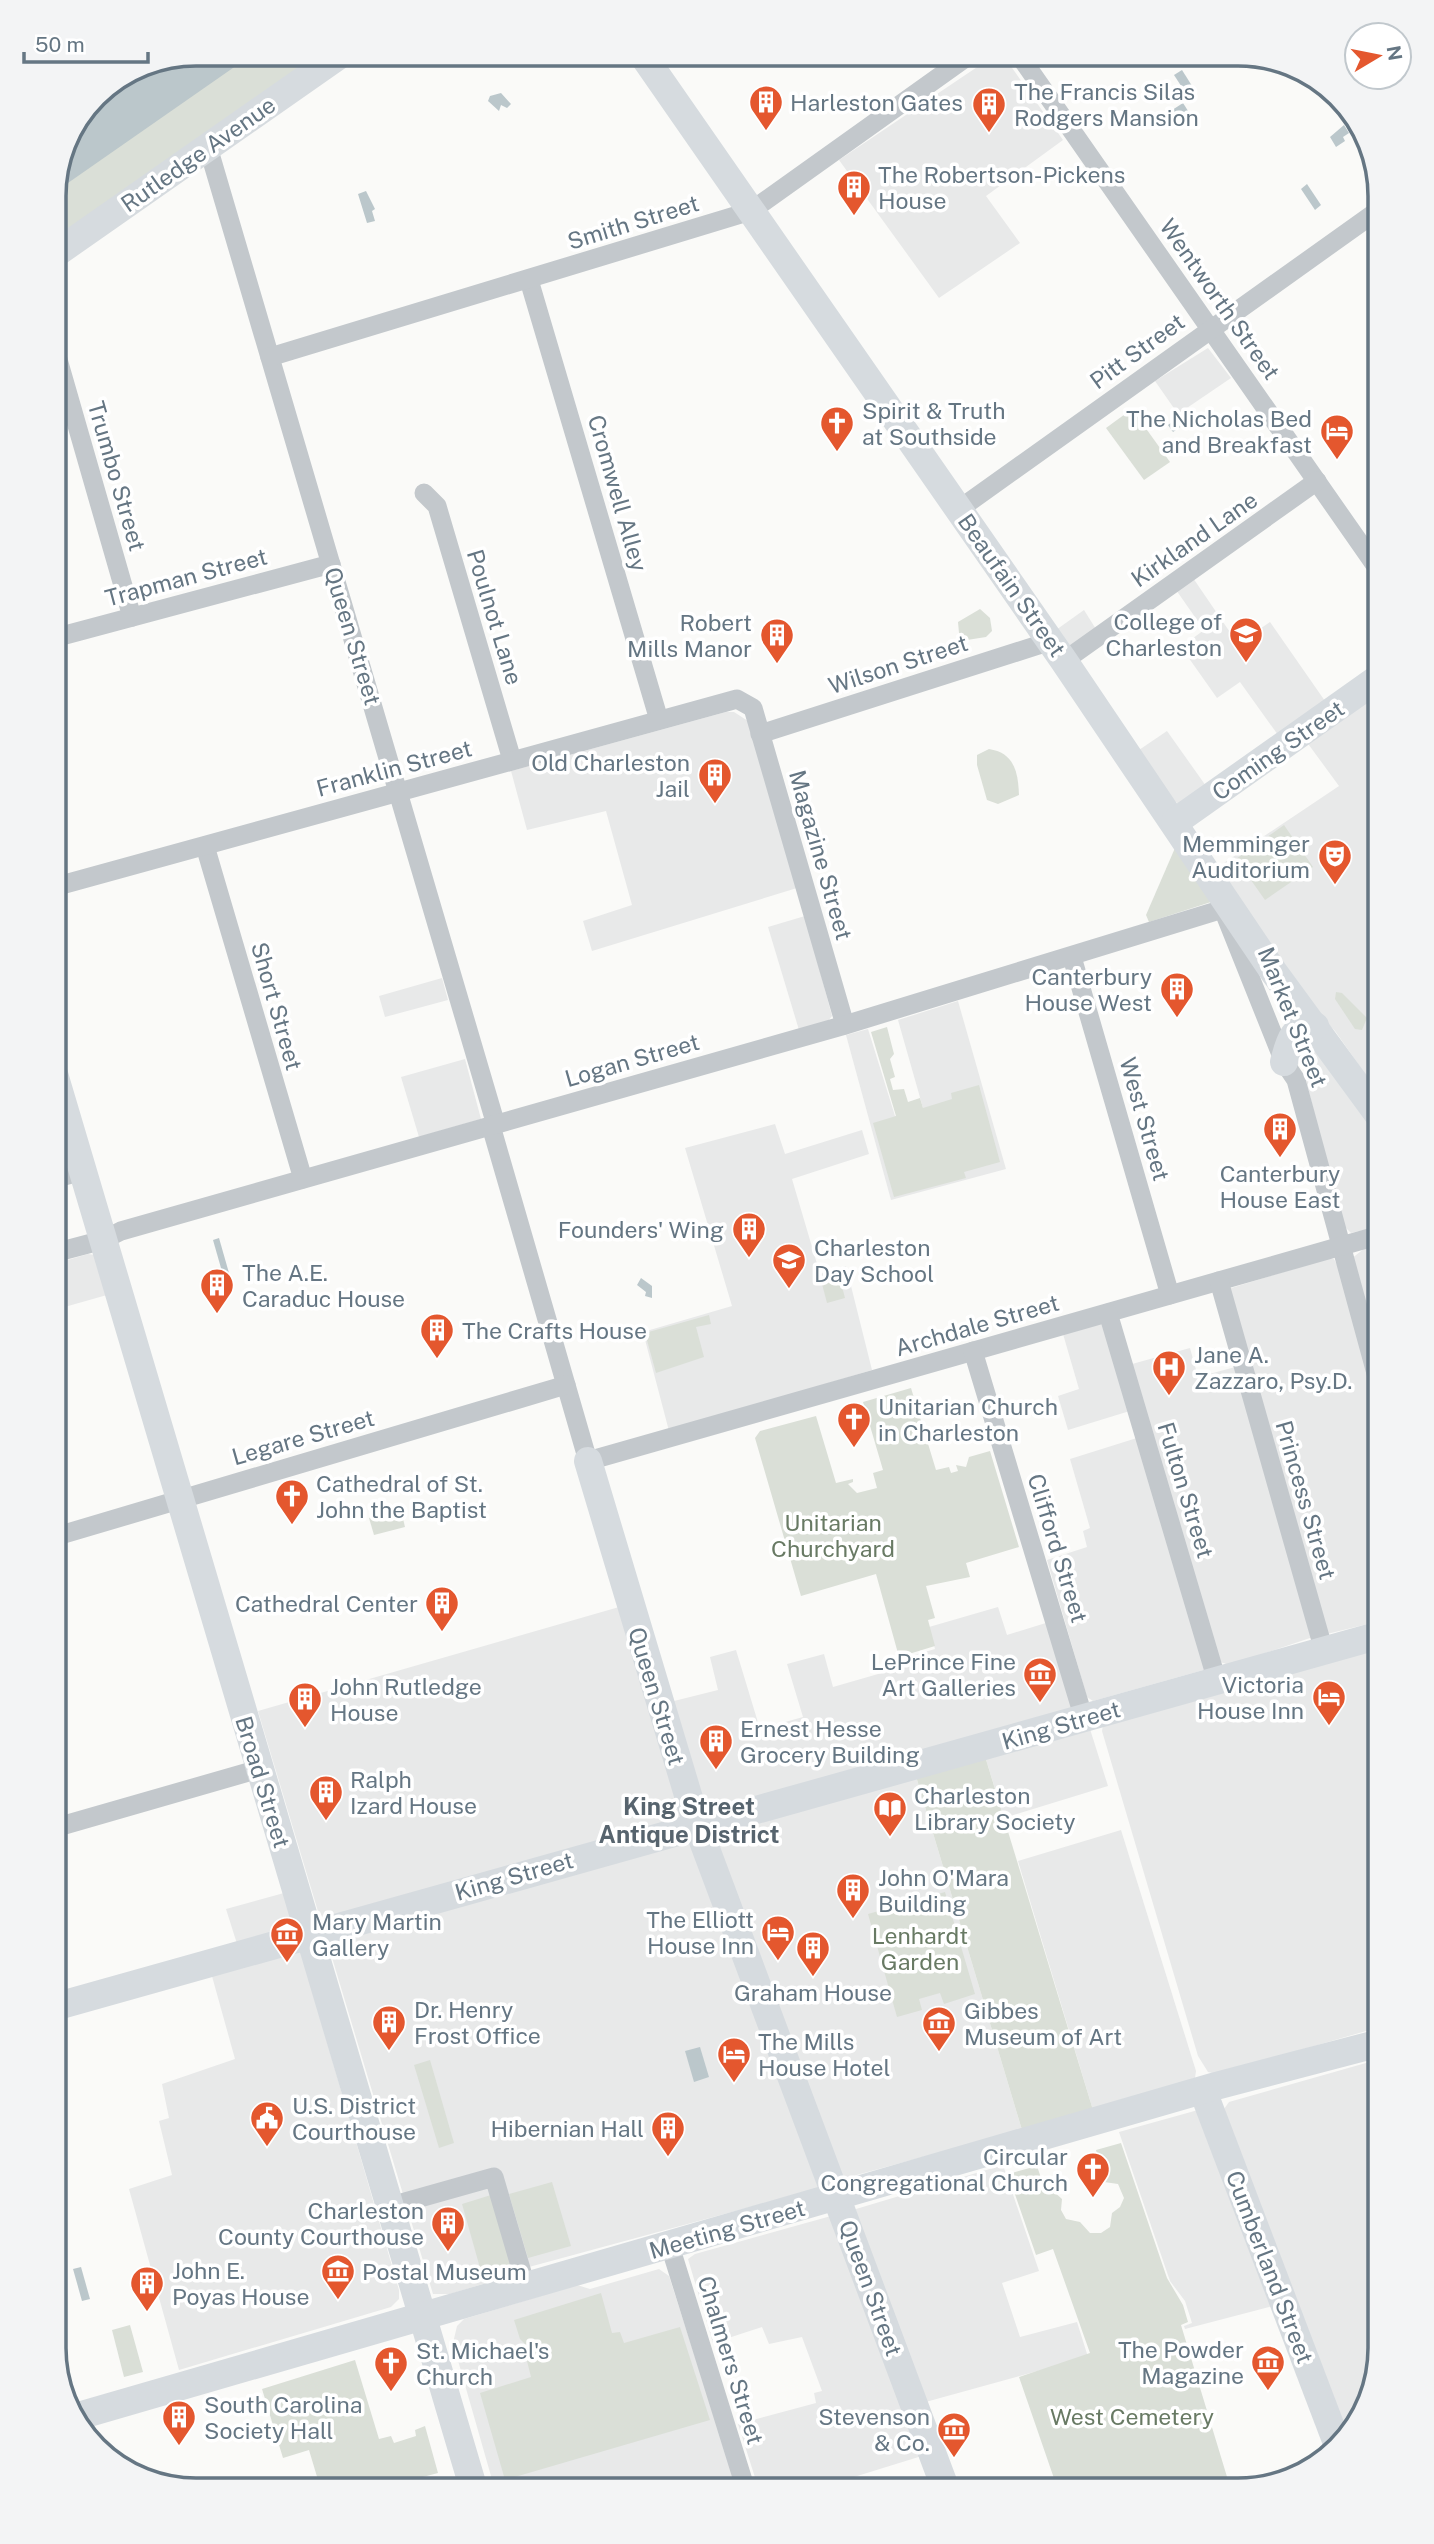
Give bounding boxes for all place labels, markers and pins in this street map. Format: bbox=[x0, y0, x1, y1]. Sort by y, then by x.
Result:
place label: The Francis Silas Rodgers Mansion bbox=[1014, 78, 1199, 131]
building icon: Harleston Gates bbox=[747, 83, 785, 132]
building icon: The Francis Silas Rodgers Mansion bbox=[970, 85, 1008, 134]
place label: Harleston Gates bbox=[790, 89, 963, 116]
place label: The Robertson-Pickens House bbox=[878, 161, 1125, 214]
building icon: The Robertson-Pickens House bbox=[835, 168, 873, 217]
place label: Spirit & Truth at Southside bbox=[862, 397, 1006, 450]
church icon: Spirit & Truth at Southside bbox=[818, 404, 856, 453]
place label: The Nicholas Bed and Breakfast bbox=[1126, 405, 1312, 458]
hotel icon: The Nicholas Bed and Breakfast bbox=[1318, 412, 1356, 461]
place label: College of Charleston bbox=[1106, 608, 1222, 661]
place label: Robert Mills Manor bbox=[627, 609, 752, 662]
school or university icon: College of Charleston bbox=[1227, 615, 1265, 664]
building icon: Robert Mills Manor bbox=[758, 616, 796, 665]
place label: Old Charleston Jail bbox=[531, 749, 690, 802]
building icon: Old Charleston Jail bbox=[696, 756, 734, 805]
place label: Memminger Auditorium bbox=[1182, 830, 1310, 883]
theatre icon: Memminger Auditorium bbox=[1316, 837, 1354, 886]
place label: Canterbury House West bbox=[1024, 963, 1152, 1016]
building icon: Canterbury House West bbox=[1158, 970, 1196, 1019]
building icon: Canterbury House East bbox=[1261, 1110, 1299, 1159]
place label: Canterbury House East bbox=[1220, 1160, 1340, 1213]
building icon: Founders' Wing bbox=[730, 1210, 768, 1259]
place label: Founders' Wing bbox=[558, 1216, 724, 1243]
place label: Charleston Day School bbox=[814, 1234, 934, 1287]
school or university icon: Charleston Day School bbox=[770, 1241, 808, 1290]
place label: The A.E. Caraduc House bbox=[242, 1259, 405, 1312]
building icon: The A.E. Caraduc House bbox=[198, 1266, 236, 1315]
building icon: The Crafts House bbox=[418, 1311, 456, 1360]
place label: The Crafts House bbox=[462, 1317, 647, 1344]
place label: Jane A. Zazzaro, Psy.D. bbox=[1194, 1341, 1353, 1394]
hospital icon: Jane A. Zazzaro, Psy.D. bbox=[1150, 1348, 1188, 1397]
place label: Unitarian Church in Charleston bbox=[878, 1393, 1058, 1446]
church icon: Unitarian Church in Charleston bbox=[835, 1400, 873, 1449]
place label: Cathedral of St. John the Baptist bbox=[316, 1470, 487, 1523]
church icon: Cathedral of St. John the Baptist bbox=[273, 1477, 311, 1526]
building icon: Cathedral Center bbox=[423, 1584, 461, 1633]
place label: Cathedral Center bbox=[235, 1590, 418, 1617]
place label: LePrince Fine Art Galleries bbox=[871, 1648, 1016, 1701]
museum icon: LePrince Fine Art Galleries bbox=[1021, 1655, 1059, 1704]
place label: Victoria House Inn bbox=[1197, 1671, 1304, 1724]
place label: John Rutledge House bbox=[330, 1673, 482, 1726]
hotel icon: Victoria House Inn bbox=[1310, 1678, 1348, 1727]
building icon: John Rutledge House bbox=[286, 1680, 324, 1729]
place label: Ernest Hesse Grocery Building bbox=[740, 1715, 920, 1768]
building icon: Ernest Hesse Grocery Building bbox=[697, 1722, 735, 1771]
place label: Ralph Izard House bbox=[350, 1766, 477, 1819]
building icon: Ralph Izard House bbox=[307, 1773, 345, 1822]
place label: Charleston Library Society bbox=[914, 1782, 1075, 1835]
library icon: Charleston Library Society bbox=[871, 1789, 909, 1838]
place label: John O'Mara Building bbox=[878, 1864, 1009, 1917]
building icon: John O'Mara Building bbox=[834, 1871, 872, 1920]
place label: The Elliott House Inn bbox=[646, 1906, 754, 1959]
place label: Mary Martin Gallery bbox=[312, 1908, 442, 1961]
hotel icon: The Elliott House Inn bbox=[759, 1913, 797, 1962]
museum icon: Mary Martin Gallery bbox=[268, 1915, 306, 1964]
building icon: Graham House bbox=[794, 1929, 832, 1978]
place label: Graham House bbox=[734, 1979, 892, 2006]
place label: Dr. Henry Frost Office bbox=[414, 1996, 541, 2049]
place label: Gibbes Museum of Art bbox=[964, 1997, 1122, 2050]
building icon: Dr. Henry Frost Office bbox=[370, 2003, 408, 2052]
museum icon: Gibbes Museum of Art bbox=[920, 2004, 958, 2053]
place label: The Mills House Hotel bbox=[758, 2028, 890, 2081]
hotel icon: The Mills House Hotel bbox=[715, 2035, 753, 2084]
place label: U.S. District Courthouse bbox=[292, 2092, 416, 2145]
public building icon: U.S. District Courthouse bbox=[248, 2099, 286, 2148]
building icon: Hibernian Hall bbox=[649, 2109, 687, 2158]
place label: Hibernian Hall bbox=[490, 2115, 644, 2142]
place label: Circular Congregational Church bbox=[820, 2143, 1068, 2196]
church icon: Circular Congregational Church bbox=[1074, 2150, 1112, 2199]
place label: Charleston County Courthouse bbox=[218, 2197, 424, 2250]
building icon: Charleston County Courthouse bbox=[429, 2204, 467, 2253]
museum icon: Postal Museum bbox=[319, 2252, 357, 2301]
place label: John E. Poyas House bbox=[172, 2257, 310, 2310]
place label: Postal Museum bbox=[362, 2258, 527, 2285]
building icon: John E. Poyas House bbox=[128, 2264, 166, 2313]
place label: The Powder Magazine bbox=[1118, 2336, 1244, 2389]
place label: St. Michael's Church bbox=[416, 2337, 549, 2390]
museum icon: The Powder Magazine bbox=[1249, 2343, 1287, 2392]
church icon: St. Michael's Church bbox=[372, 2344, 410, 2393]
place label: South Carolina Society Hall bbox=[204, 2391, 362, 2444]
building icon: South Carolina Society Hall bbox=[160, 2398, 198, 2447]
place label: Stevenson & Co. bbox=[818, 2403, 930, 2456]
museum icon: Stevenson & Co. bbox=[935, 2410, 973, 2459]

